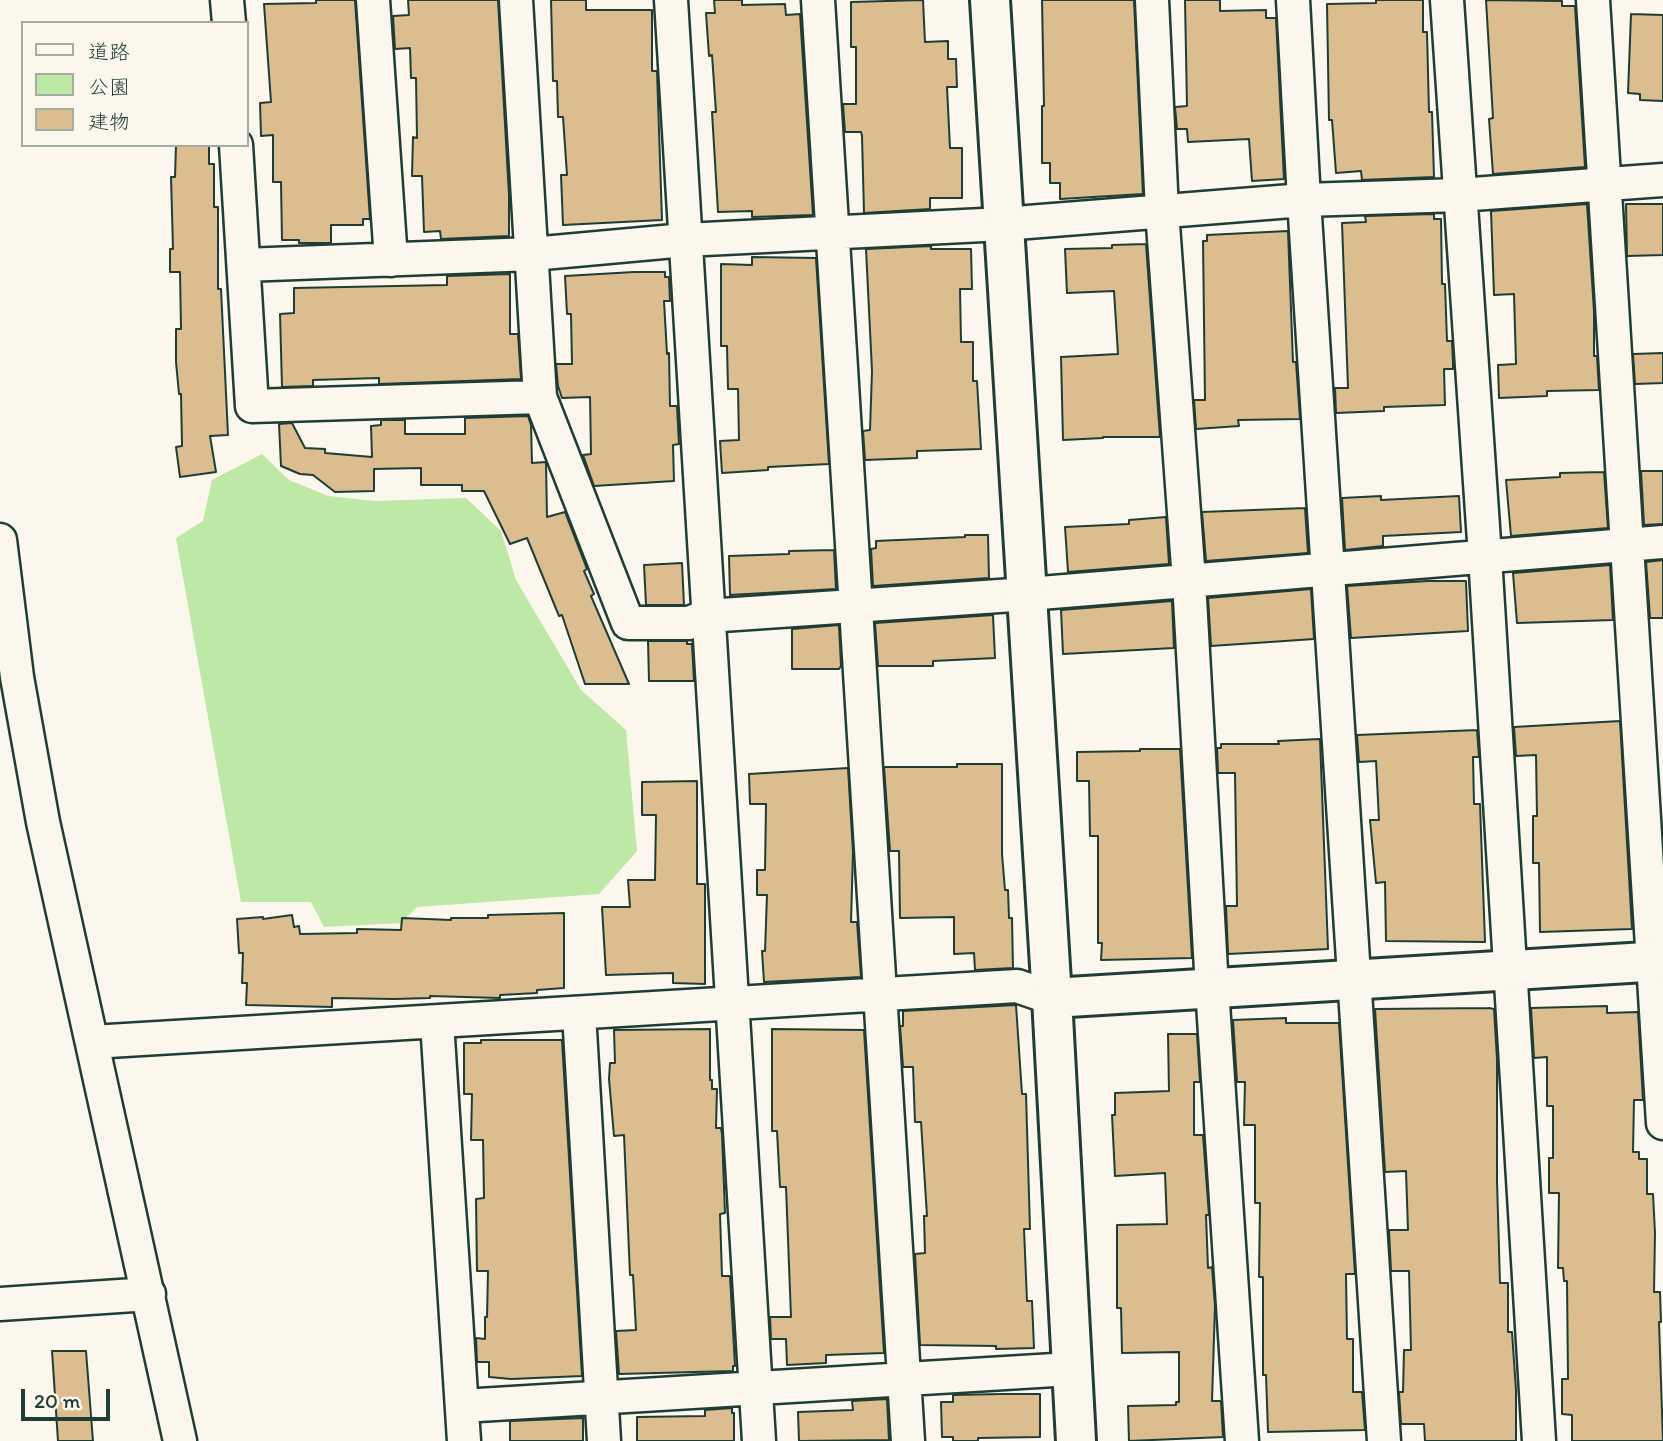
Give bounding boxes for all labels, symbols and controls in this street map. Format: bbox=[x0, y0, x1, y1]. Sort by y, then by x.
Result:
legend bbox=[21, 21, 248, 147]
text: 道路 bbox=[88, 39, 130, 64]
text: 公園 bbox=[88, 74, 130, 99]
text: 建物 bbox=[88, 109, 130, 134]
scale bar bbox=[24, 1374, 114, 1418]
text: 20 m bbox=[34, 1388, 80, 1413]

